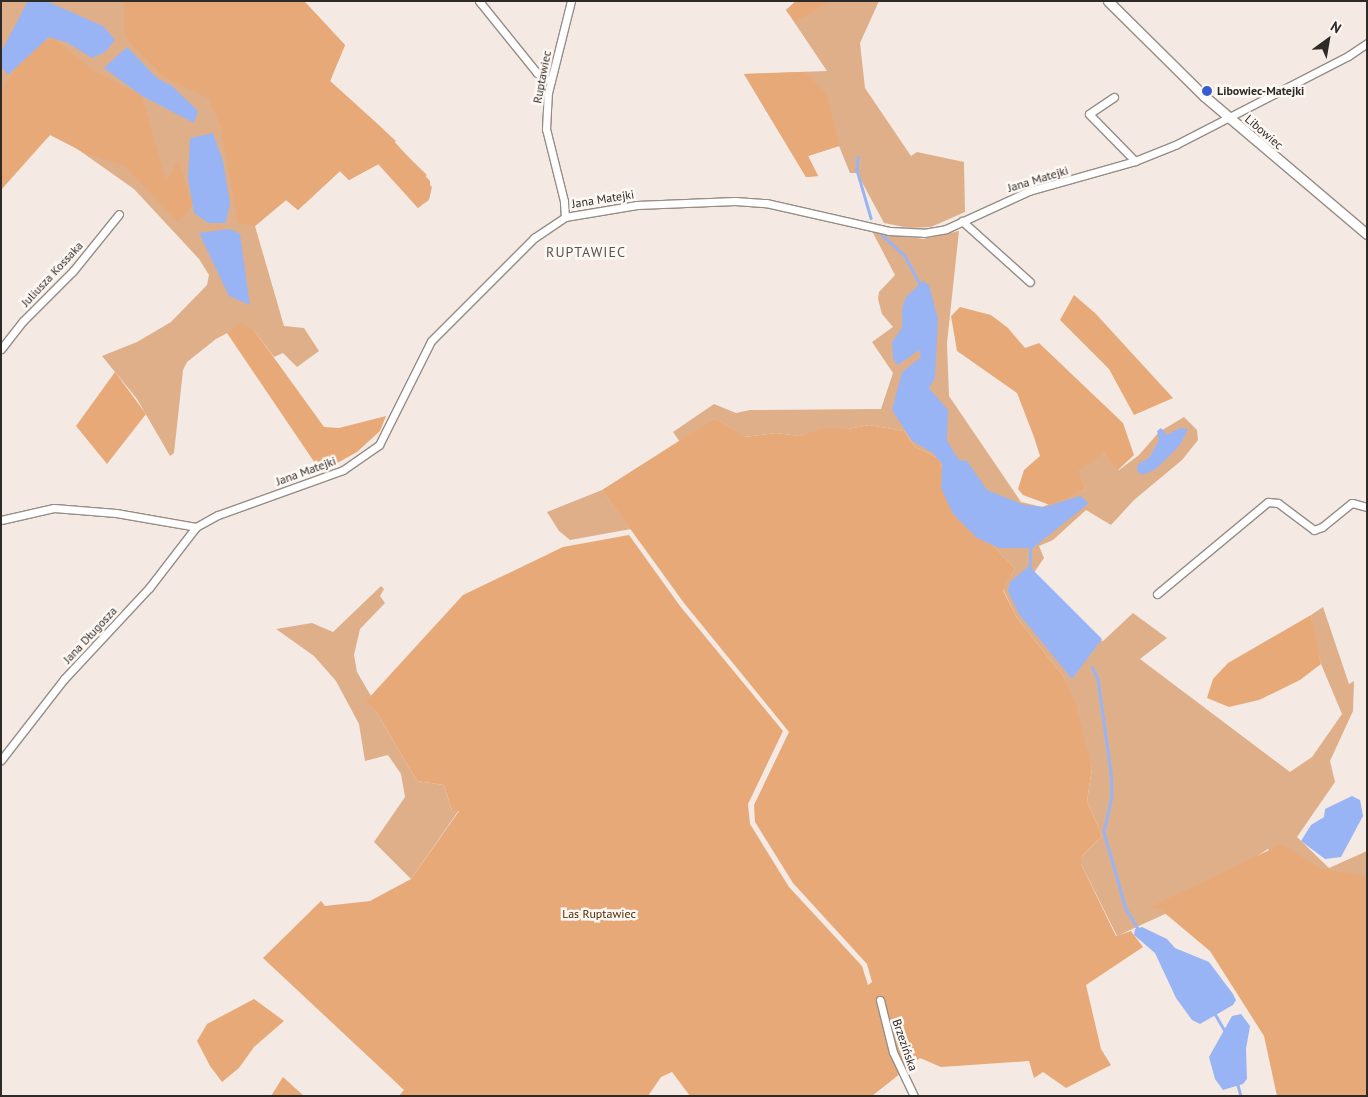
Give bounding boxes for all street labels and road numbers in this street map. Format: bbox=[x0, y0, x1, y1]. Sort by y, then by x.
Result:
street label: Ruptawiec bbox=[530, 49, 554, 105]
street label: Libowiec bbox=[1242, 112, 1286, 152]
street label: Jana Matejki bbox=[1006, 163, 1070, 195]
street label: Jana Matejki bbox=[571, 187, 635, 211]
street label: Juliusza Kossaka bbox=[18, 239, 86, 309]
street label: Jana Matejki bbox=[274, 453, 338, 489]
street label: Jana Długosza bbox=[60, 604, 120, 666]
street label: Brzezińska bbox=[889, 1017, 921, 1073]

